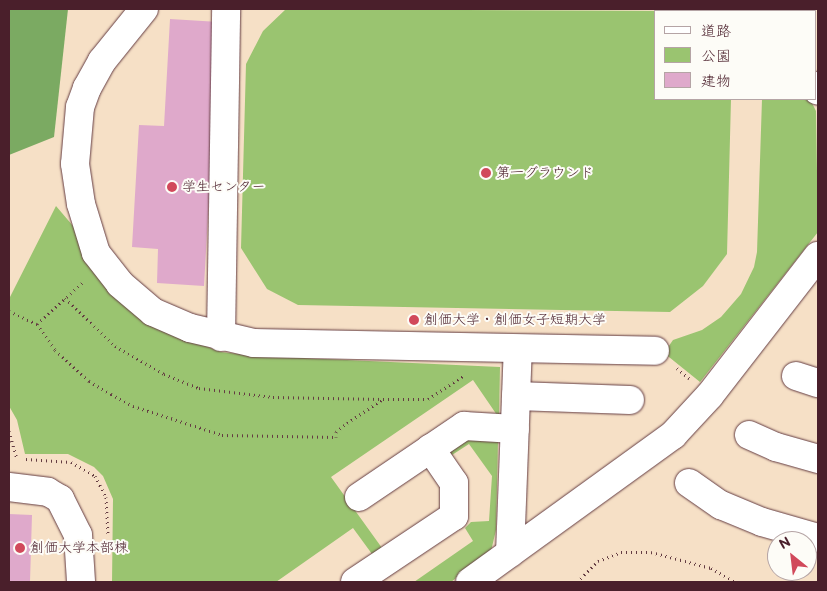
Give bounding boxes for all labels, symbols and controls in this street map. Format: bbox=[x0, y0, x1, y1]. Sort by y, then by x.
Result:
legend bbox=[654, 10, 817, 100]
text: 道路 bbox=[701, 22, 731, 41]
text: 公園 bbox=[701, 47, 731, 66]
text: 建物 bbox=[701, 72, 731, 91]
place label: 第一グラウンド bbox=[496, 165, 594, 181]
marker: 第一グラウンド bbox=[480, 167, 492, 179]
place label: 学生センター bbox=[182, 179, 266, 195]
marker: 学生センター bbox=[166, 181, 178, 193]
place label: 創価大学・創価女子短期大学 bbox=[424, 312, 606, 328]
marker: 創価大学・創価女子短期大学 bbox=[408, 314, 420, 326]
north arrow bbox=[767, 531, 817, 581]
text: N bbox=[776, 533, 794, 553]
place label: 創価大学本部棟 bbox=[30, 540, 128, 556]
marker: 創価大学本部棟 bbox=[14, 542, 26, 554]

